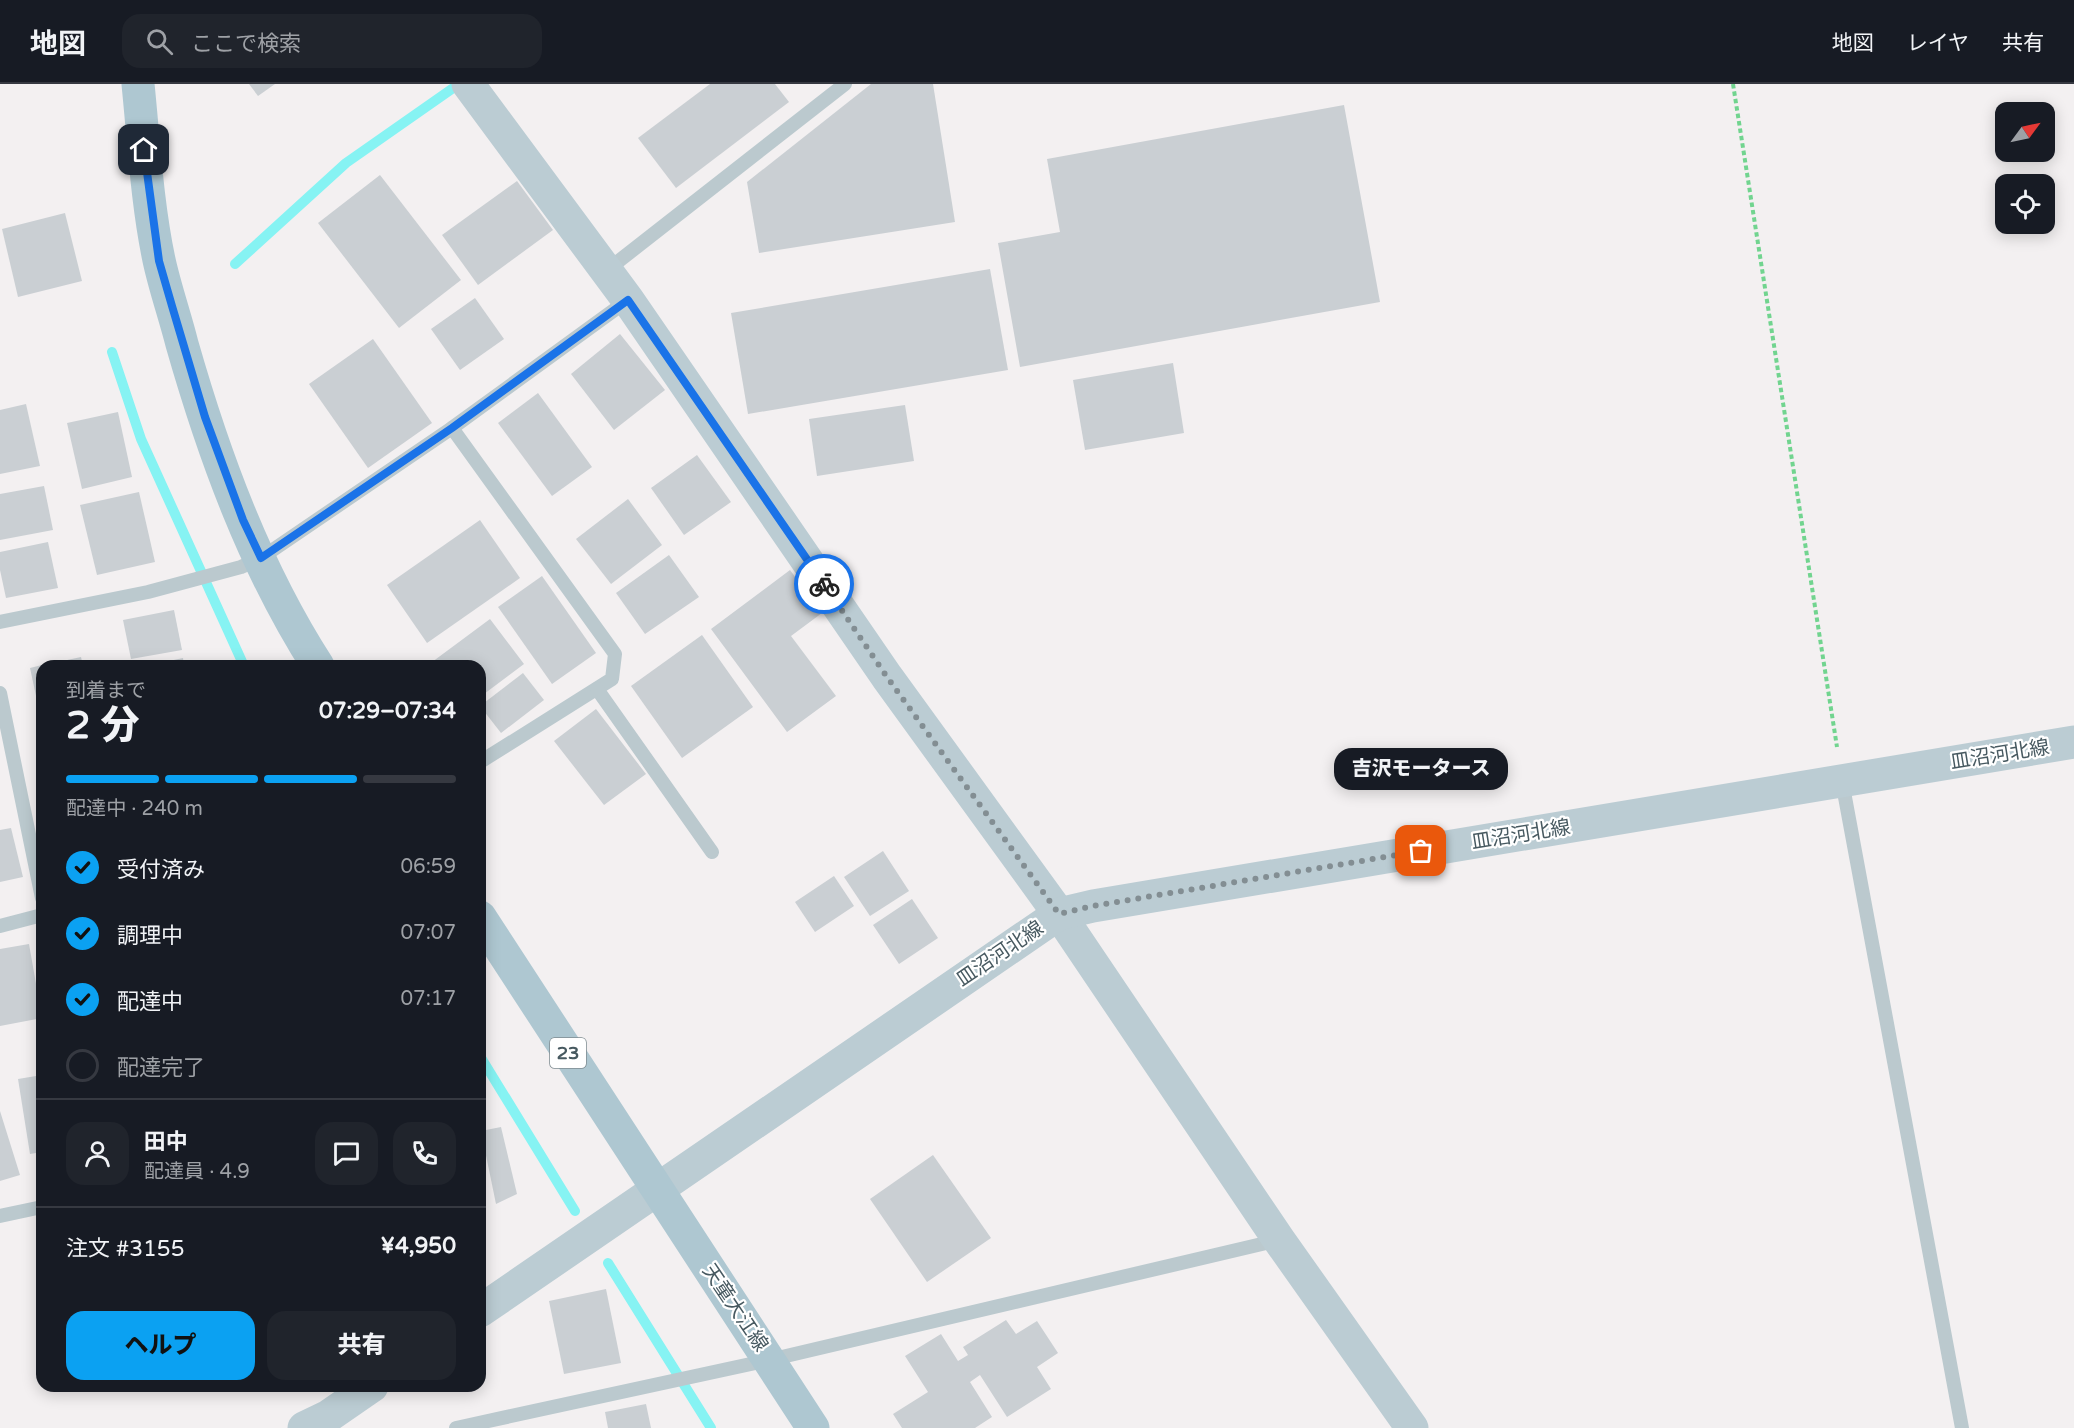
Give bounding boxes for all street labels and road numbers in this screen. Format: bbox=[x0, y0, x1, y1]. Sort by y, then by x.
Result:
street label: 皿沼河北線 bbox=[1949, 735, 2051, 775]
street label: 皿沼河北線 bbox=[1470, 815, 1572, 855]
street label: 皿沼河北線 bbox=[952, 916, 1048, 992]
road number: 23 bbox=[550, 1038, 586, 1068]
street label: 天童大江線 bbox=[697, 1260, 773, 1356]

